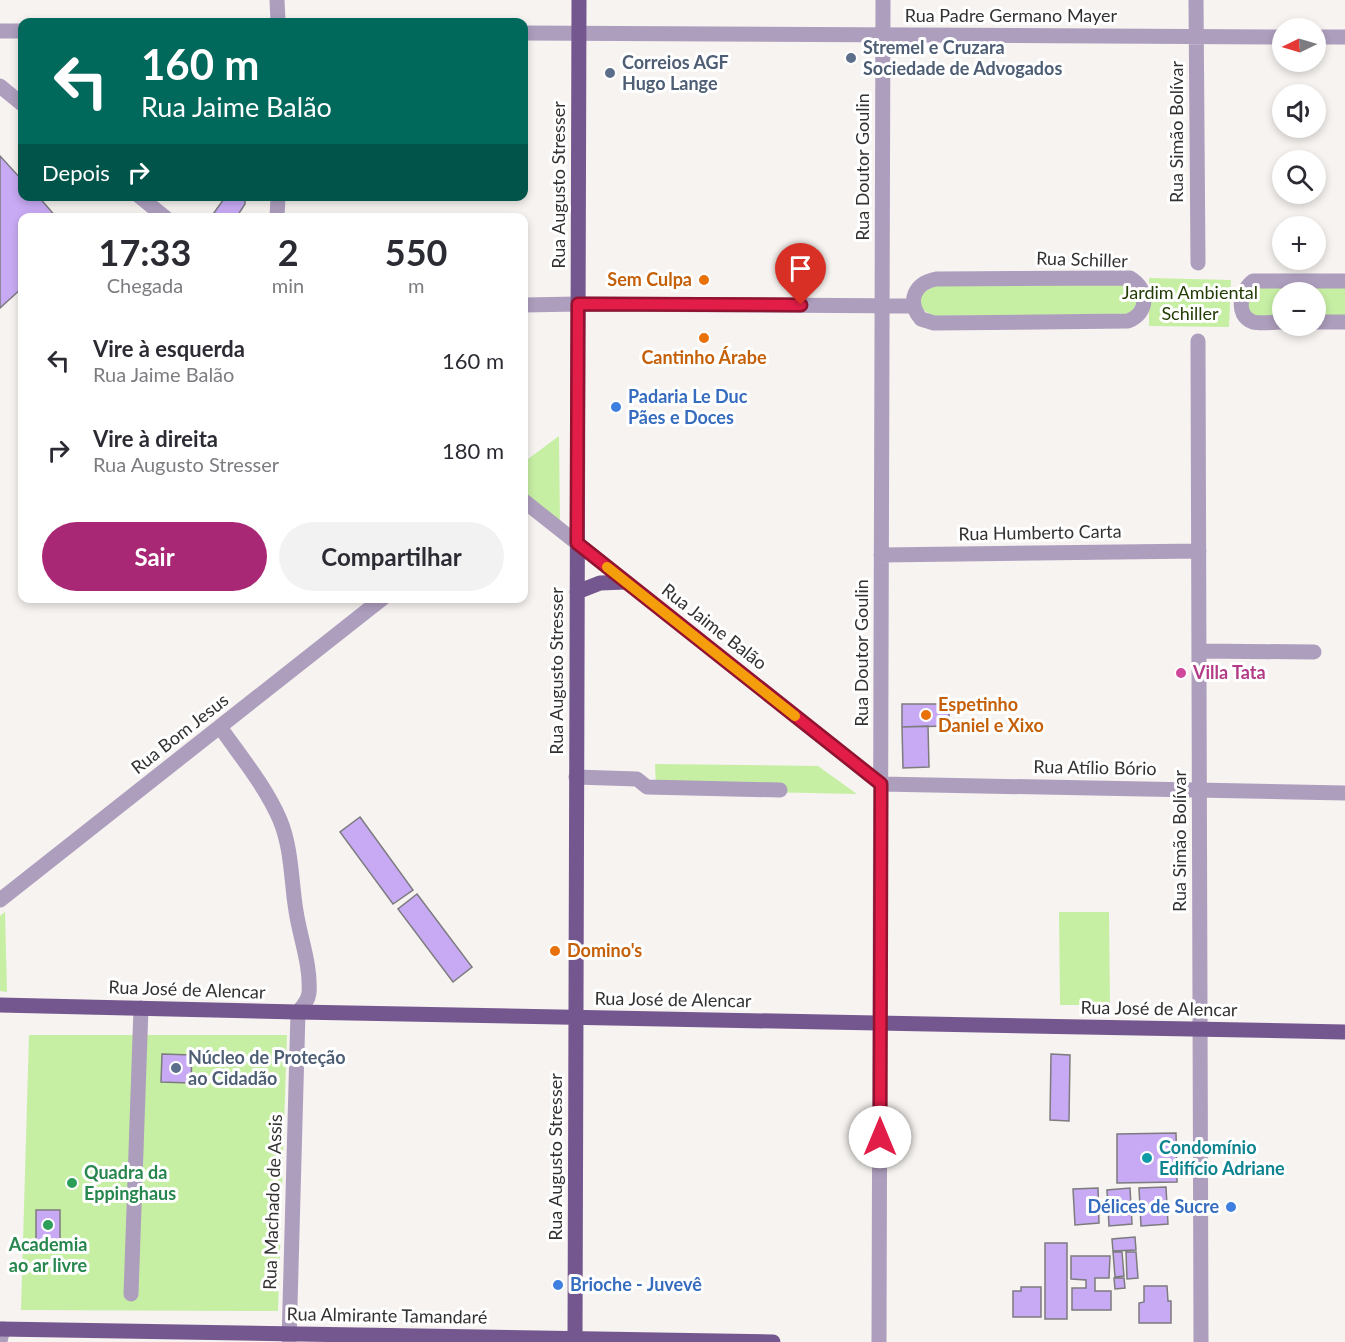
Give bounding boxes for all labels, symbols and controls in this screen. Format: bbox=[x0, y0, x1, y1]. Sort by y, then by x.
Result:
street label: Rua Padre Germano Mayer bbox=[905, 4, 1118, 26]
north arrow bbox=[1272, 18, 1326, 72]
map controls bbox=[1272, 18, 1326, 336]
place label: Stremel e Cruzara Sociedade de Advogados bbox=[863, 36, 1062, 79]
text: 160 m bbox=[141, 39, 259, 89]
icon: left bbox=[42, 42, 120, 120]
place label: Correios AGF Hugo Lange bbox=[622, 51, 729, 94]
marker: Stremel e Cruzara Sociedade de Advogados bbox=[844, 51, 858, 65]
street label: Rua Simão Bolívar bbox=[1165, 61, 1187, 203]
marker: Correios AGF Hugo Lange bbox=[603, 66, 617, 80]
button: sound bbox=[1272, 84, 1326, 138]
text: Rua Jaime Balão bbox=[141, 90, 332, 123]
street label: Rua Doutor Goulin bbox=[851, 93, 873, 241]
street label: Rua Augusto Stresser bbox=[547, 101, 569, 269]
button: search bbox=[1272, 150, 1326, 204]
icon: right bbox=[122, 156, 155, 189]
text: Depois bbox=[42, 159, 110, 186]
button: + bbox=[1272, 216, 1326, 270]
text: 17:33 bbox=[99, 230, 191, 274]
text: 2 bbox=[278, 230, 299, 274]
text: 550 bbox=[385, 230, 447, 274]
pin bbox=[775, 243, 826, 305]
street label: Rua Schiller bbox=[1036, 246, 1129, 272]
icon: arrive bbox=[784, 252, 817, 285]
place label: Sem Culpa bbox=[607, 268, 692, 290]
text: Chegada bbox=[107, 273, 183, 297]
text: min bbox=[272, 273, 304, 297]
text: m bbox=[408, 273, 424, 297]
marker: Sem Culpa bbox=[697, 273, 711, 287]
park label: Jardim Ambiental Schiller bbox=[1122, 281, 1258, 324]
button: − bbox=[1272, 282, 1326, 336]
marker: Cantinho Árabe bbox=[697, 331, 711, 345]
text: Vire à esquerda bbox=[93, 335, 245, 362]
icon: left bbox=[42, 344, 75, 377]
place label: Cantinho Árabe bbox=[641, 346, 767, 368]
text: 160 m bbox=[442, 347, 504, 374]
text: Rua Jaime Balão bbox=[93, 362, 234, 386]
place label: Padaria Le Duc Pães e Doces bbox=[628, 385, 748, 428]
marker: Padaria Le Duc Pães e Doces bbox=[609, 400, 623, 414]
text: Vire à direita bbox=[93, 425, 218, 452]
icon: right bbox=[42, 434, 75, 467]
text: 180 m bbox=[442, 437, 504, 464]
text: Rua Augusto Stresser bbox=[93, 452, 279, 476]
street label: Rua Humberto Carta bbox=[958, 520, 1122, 544]
button: Sair bbox=[42, 522, 267, 591]
button: Compartilhar bbox=[279, 522, 504, 591]
street label: Rua Jaime Balão bbox=[658, 578, 772, 674]
street label: Rua Doutor Goulin bbox=[850, 579, 872, 727]
street label: Rua Augusto Stresser bbox=[545, 587, 567, 755]
place label: Villa Tata bbox=[1192, 661, 1266, 683]
marker: Villa Tata bbox=[1174, 666, 1188, 680]
street label: Rua Bom Jesus bbox=[126, 688, 233, 778]
place label: Espetinho Daniel e Xixo bbox=[938, 693, 1044, 736]
marker: Espetinho Daniel e Xixo bbox=[919, 708, 933, 722]
street label: Rua Atílio Bório bbox=[1033, 755, 1157, 779]
street label: Rua Simão Bolívar bbox=[1168, 770, 1190, 912]
place label: Domino's bbox=[567, 939, 642, 961]
marker: Domino's bbox=[548, 944, 562, 958]
street label: Rua José de Alencar bbox=[108, 975, 266, 1003]
street label: Rua José de Alencar bbox=[594, 987, 752, 1011]
street label: Rua José de Alencar bbox=[1080, 996, 1238, 1020]
place label: Núcleo de Proteção ao Cidadão bbox=[188, 1046, 346, 1089]
marker: Núcleo de Proteção ao Cidadão bbox=[169, 1061, 183, 1075]
street label: Rua Augusto Stresser bbox=[544, 1073, 566, 1241]
position arrow bbox=[848, 1105, 912, 1169]
street label: Rua Machado de Assis bbox=[258, 1114, 286, 1290]
place label: Condomínio Edifício Adriane bbox=[1159, 1136, 1285, 1179]
marker: Condomínio Edifício Adriane bbox=[1140, 1151, 1154, 1165]
place label: Quadra da Eppinghaus bbox=[84, 1161, 176, 1204]
marker: Quadra da Eppinghaus bbox=[65, 1176, 79, 1190]
place label: Délices de Sucre bbox=[1088, 1195, 1219, 1217]
marker: Délices de Sucre bbox=[1224, 1200, 1238, 1214]
marker: Academia ao ar livre bbox=[41, 1218, 55, 1232]
place label: Academia ao ar livre bbox=[8, 1233, 88, 1276]
place label: Brioche - Juvevê bbox=[570, 1273, 702, 1295]
marker: Brioche - Juvevê bbox=[551, 1278, 565, 1292]
street label: Rua Almirante Tamandaré bbox=[286, 1302, 488, 1328]

